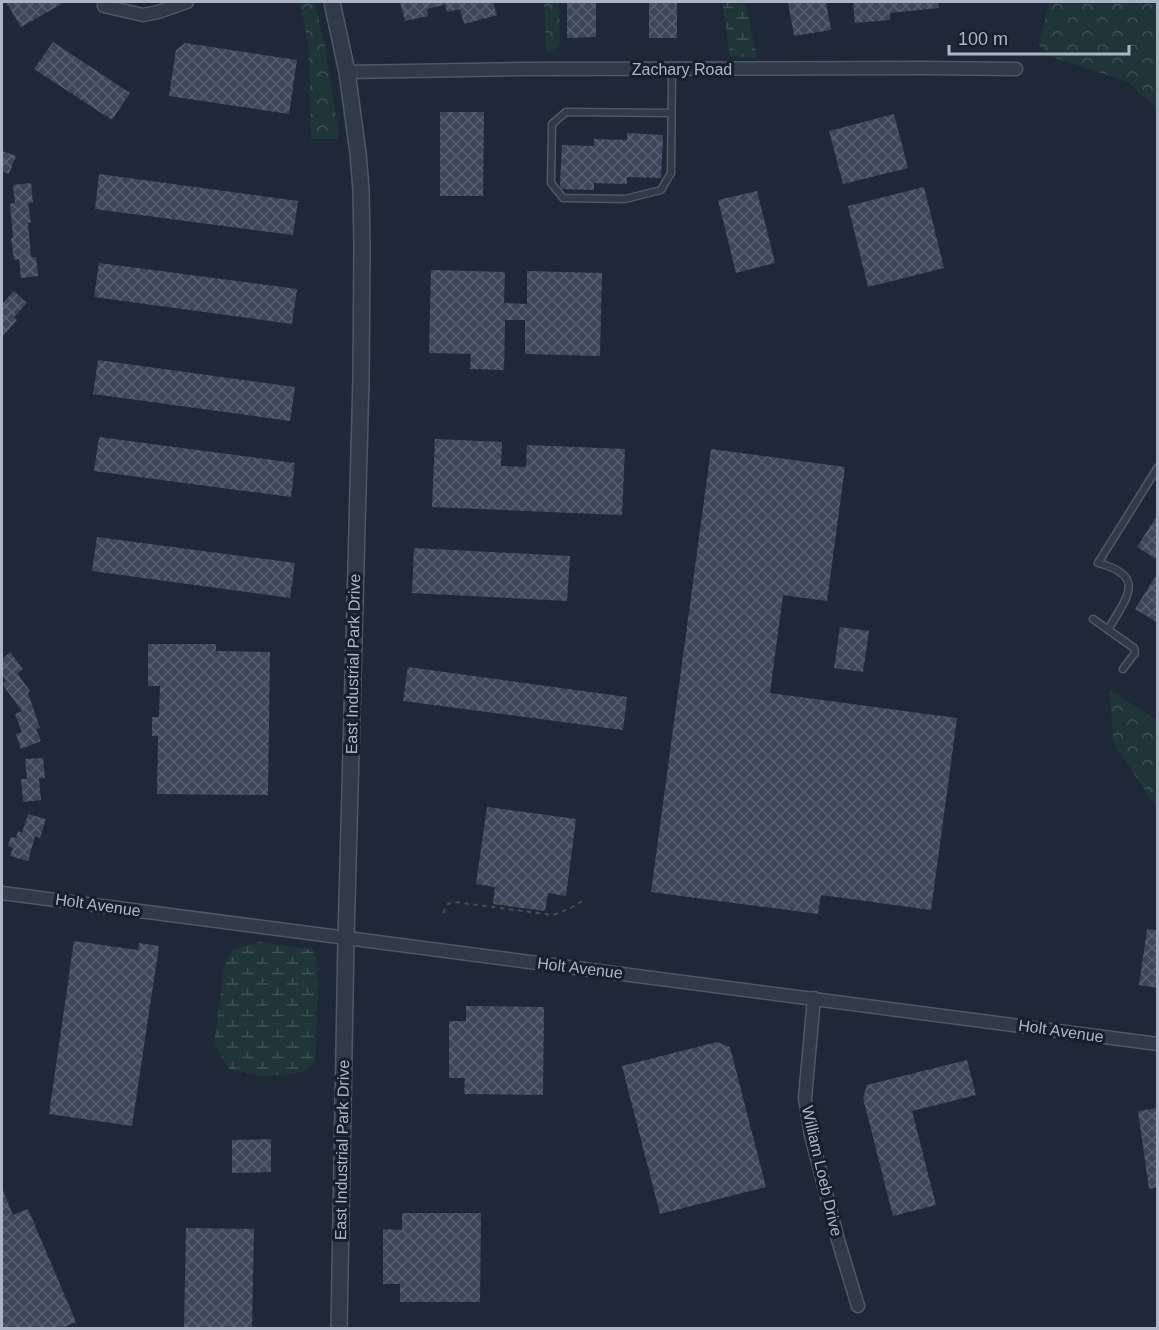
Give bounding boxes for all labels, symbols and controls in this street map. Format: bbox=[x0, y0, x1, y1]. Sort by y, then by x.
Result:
scale bar bbox=[949, 18, 1129, 56]
text: 100 m bbox=[958, 29, 1008, 49]
street label: Zachary Road bbox=[632, 61, 732, 78]
street label: East Industrial Park Drive bbox=[343, 574, 363, 754]
street label: Holt Avenue bbox=[54, 891, 142, 919]
street label: Holt Avenue bbox=[536, 954, 624, 982]
street label: Holt Avenue bbox=[1017, 1017, 1105, 1045]
street label: East Industrial Park Drive bbox=[332, 1060, 352, 1240]
street label: William Loeb Drive bbox=[799, 1104, 845, 1238]

